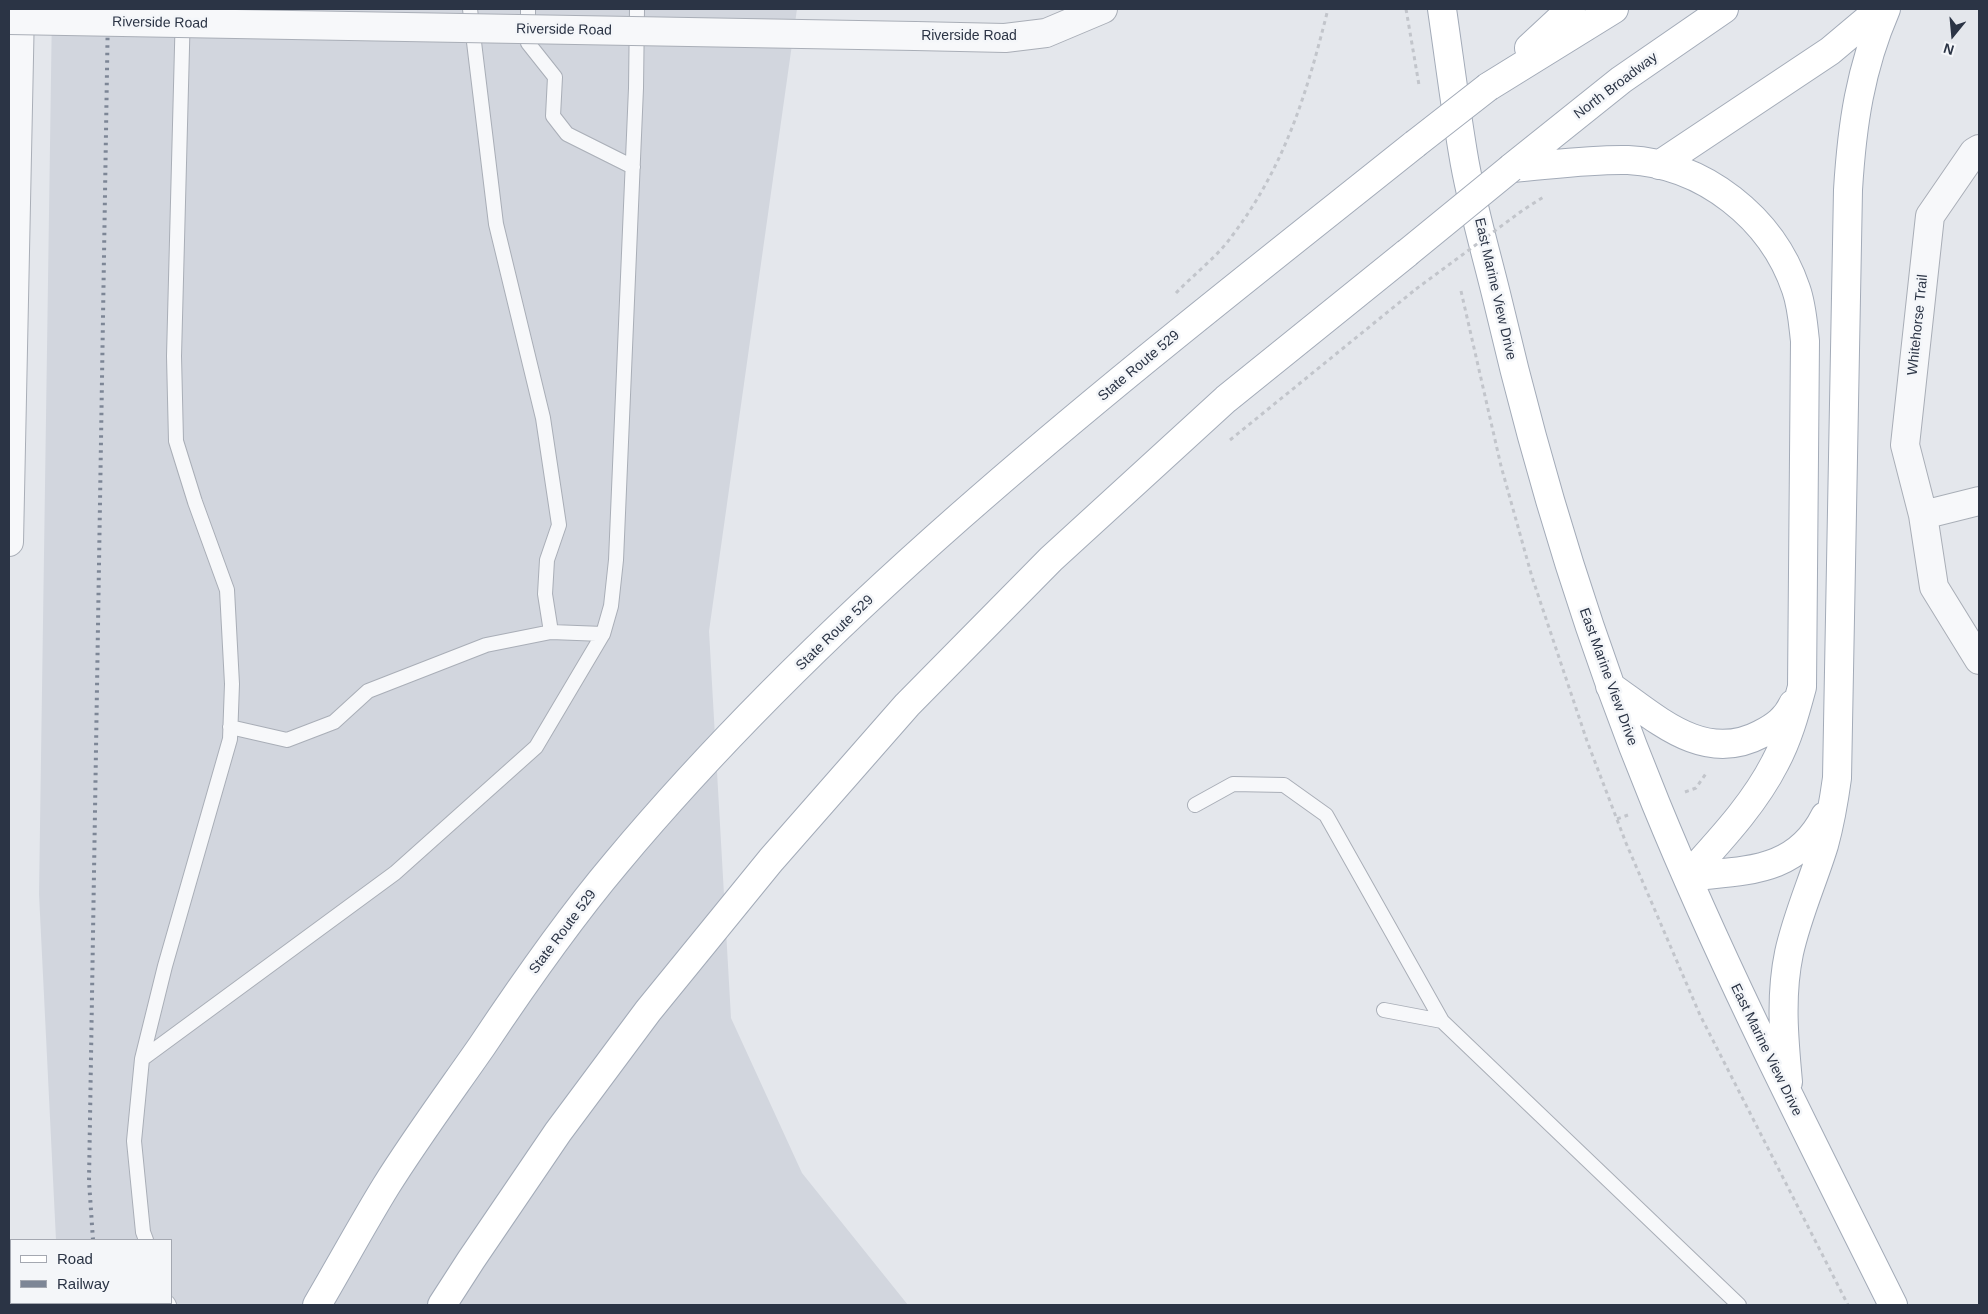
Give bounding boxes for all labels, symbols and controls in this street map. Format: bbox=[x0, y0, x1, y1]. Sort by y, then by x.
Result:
north arrow bbox=[1928, 10, 1978, 60]
street label: Riverside Road bbox=[112, 14, 208, 32]
street label: Riverside Road bbox=[516, 21, 612, 39]
street label: Riverside Road bbox=[921, 28, 1017, 44]
text: N bbox=[1941, 40, 1956, 58]
street label: North Broadway bbox=[1571, 49, 1661, 123]
street label: East Marine View Drive bbox=[1470, 216, 1520, 362]
street label: Whitehorse Trail bbox=[1904, 274, 1932, 376]
street label: State Route 529 bbox=[1095, 327, 1183, 405]
street label: State Route 529 bbox=[793, 592, 877, 674]
street label: East Marine View Drive bbox=[1575, 606, 1641, 748]
street label: State Route 529 bbox=[526, 887, 600, 977]
street label: East Marine View Drive bbox=[1727, 981, 1805, 1119]
legend bbox=[10, 1239, 172, 1304]
text: Road bbox=[57, 1250, 93, 1267]
text: Railway bbox=[57, 1275, 110, 1292]

